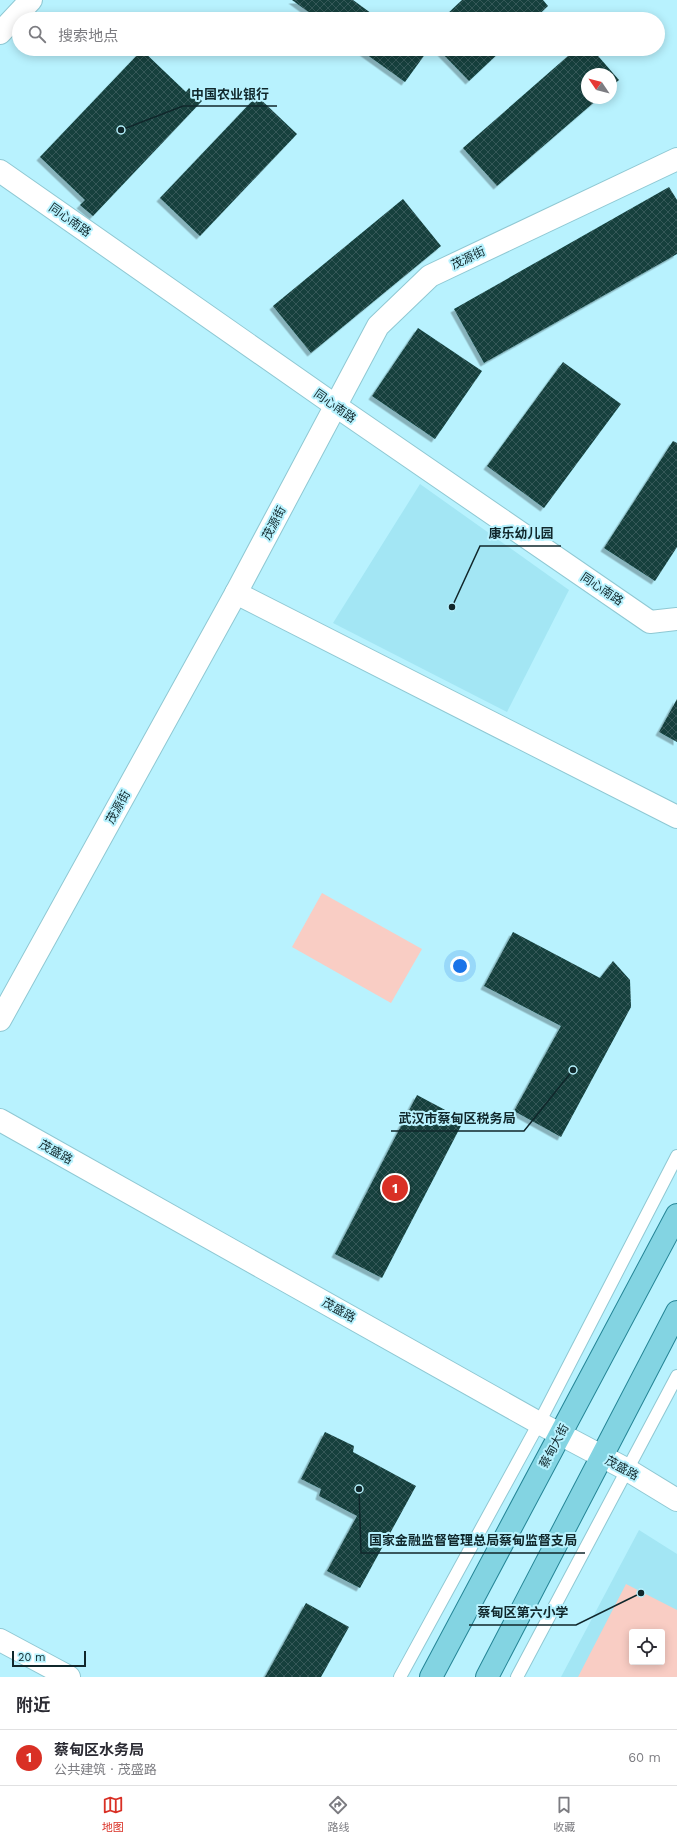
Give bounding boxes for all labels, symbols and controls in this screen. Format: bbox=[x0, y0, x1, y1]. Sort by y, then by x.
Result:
search box bbox=[12, 12, 665, 56]
icon: search bbox=[26, 23, 48, 45]
text: 搜索地点 bbox=[58, 27, 118, 45]
north arrow bbox=[581, 68, 617, 104]
callout: 中国农业银行 bbox=[183, 81, 277, 106]
text: 中国农业银行 bbox=[191, 87, 269, 102]
street label: 同心南路 bbox=[46, 200, 94, 240]
street label: 茂源街 bbox=[449, 244, 487, 272]
street label: 同心南路 bbox=[311, 386, 359, 426]
street label: 茂源街 bbox=[259, 504, 289, 542]
callout: 康乐幼儿园 bbox=[480, 521, 561, 546]
text: 康乐幼儿园 bbox=[488, 526, 554, 541]
street label: 同心南路 bbox=[578, 570, 626, 608]
street label: 茂源街 bbox=[103, 788, 133, 826]
your location bbox=[450, 956, 470, 976]
callout: 武汉市蔡甸区税务局 bbox=[391, 1106, 524, 1131]
text: 武汉市蔡甸区税务局 bbox=[398, 1111, 516, 1126]
street label: 茂盛路 bbox=[37, 1137, 75, 1167]
pin: 1 bbox=[382, 1173, 408, 1203]
street label: 茂盛路 bbox=[320, 1295, 358, 1325]
street label: 蔡甸大街 bbox=[537, 1422, 571, 1470]
street label: 茂盛路 bbox=[603, 1453, 641, 1483]
callout: 国家金融监督管理总局蔡甸监督支局 bbox=[361, 1528, 585, 1553]
text: 国家金融监督管理总局蔡甸监督支局 bbox=[369, 1533, 577, 1548]
callout: 蔡甸区第六小学 bbox=[469, 1600, 576, 1625]
text: 蔡甸区第六小学 bbox=[477, 1605, 569, 1620]
map controls bbox=[629, 1629, 665, 1665]
button: locate bbox=[629, 1629, 665, 1665]
scale bar bbox=[12, 1649, 86, 1668]
text: 20 m bbox=[18, 1651, 46, 1664]
text: 附近 bbox=[16, 1695, 50, 1715]
text: 蔡甸区水务局 bbox=[54, 1741, 144, 1759]
text: 1 bbox=[26, 1750, 32, 1765]
text: 60 m bbox=[628, 1750, 661, 1765]
text: 公共建筑 · 茂盛路 bbox=[54, 1762, 157, 1777]
tab: 地图 bbox=[102, 1794, 124, 1834]
tab: 路线 bbox=[327, 1794, 349, 1834]
tab: 收藏 bbox=[553, 1794, 575, 1834]

